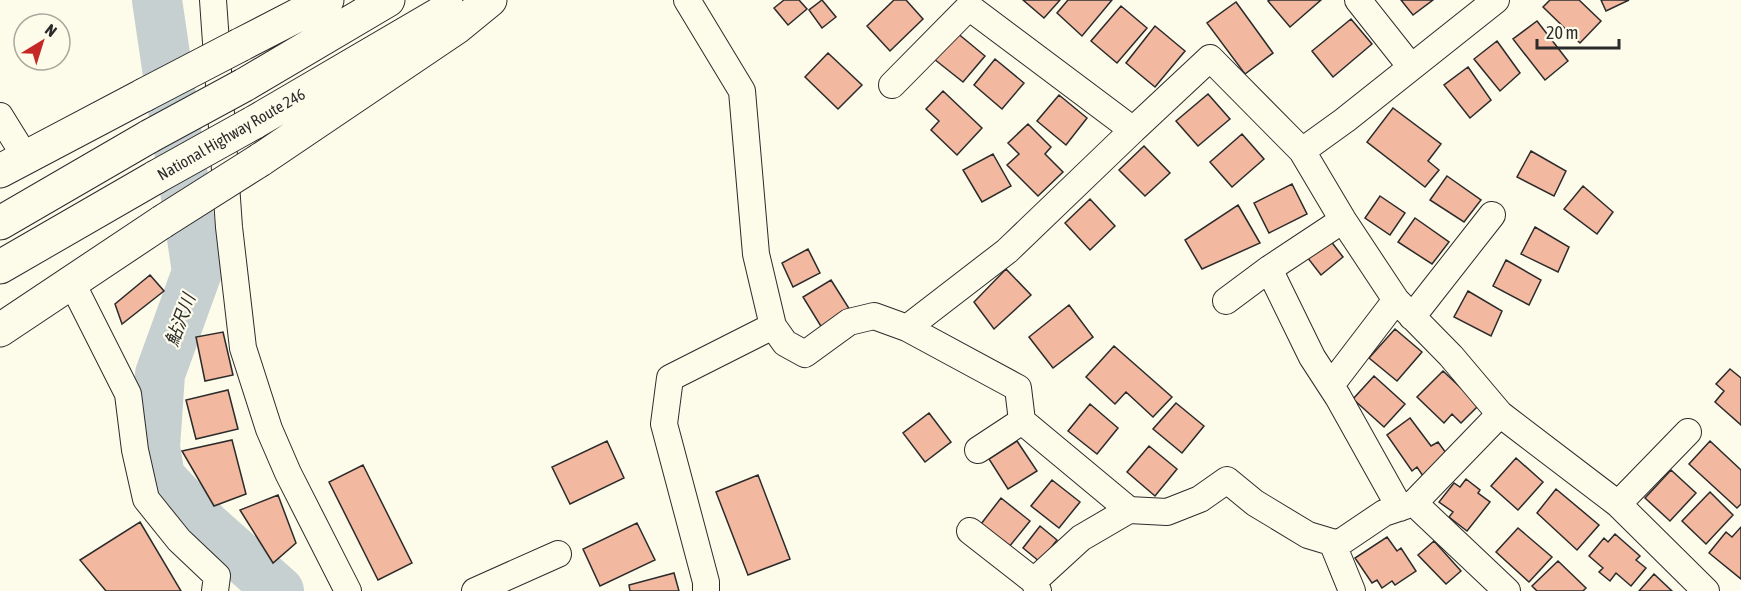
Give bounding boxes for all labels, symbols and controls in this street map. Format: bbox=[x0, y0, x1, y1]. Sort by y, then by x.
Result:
north arrow bbox=[12, 12, 72, 72]
scale bar bbox=[1537, 12, 1620, 50]
text: N bbox=[42, 20, 61, 40]
text: 20 m bbox=[1546, 22, 1578, 43]
street label: National Highway Route 246 bbox=[154, 84, 308, 184]
water label: 鮎沢川 bbox=[161, 289, 200, 349]

